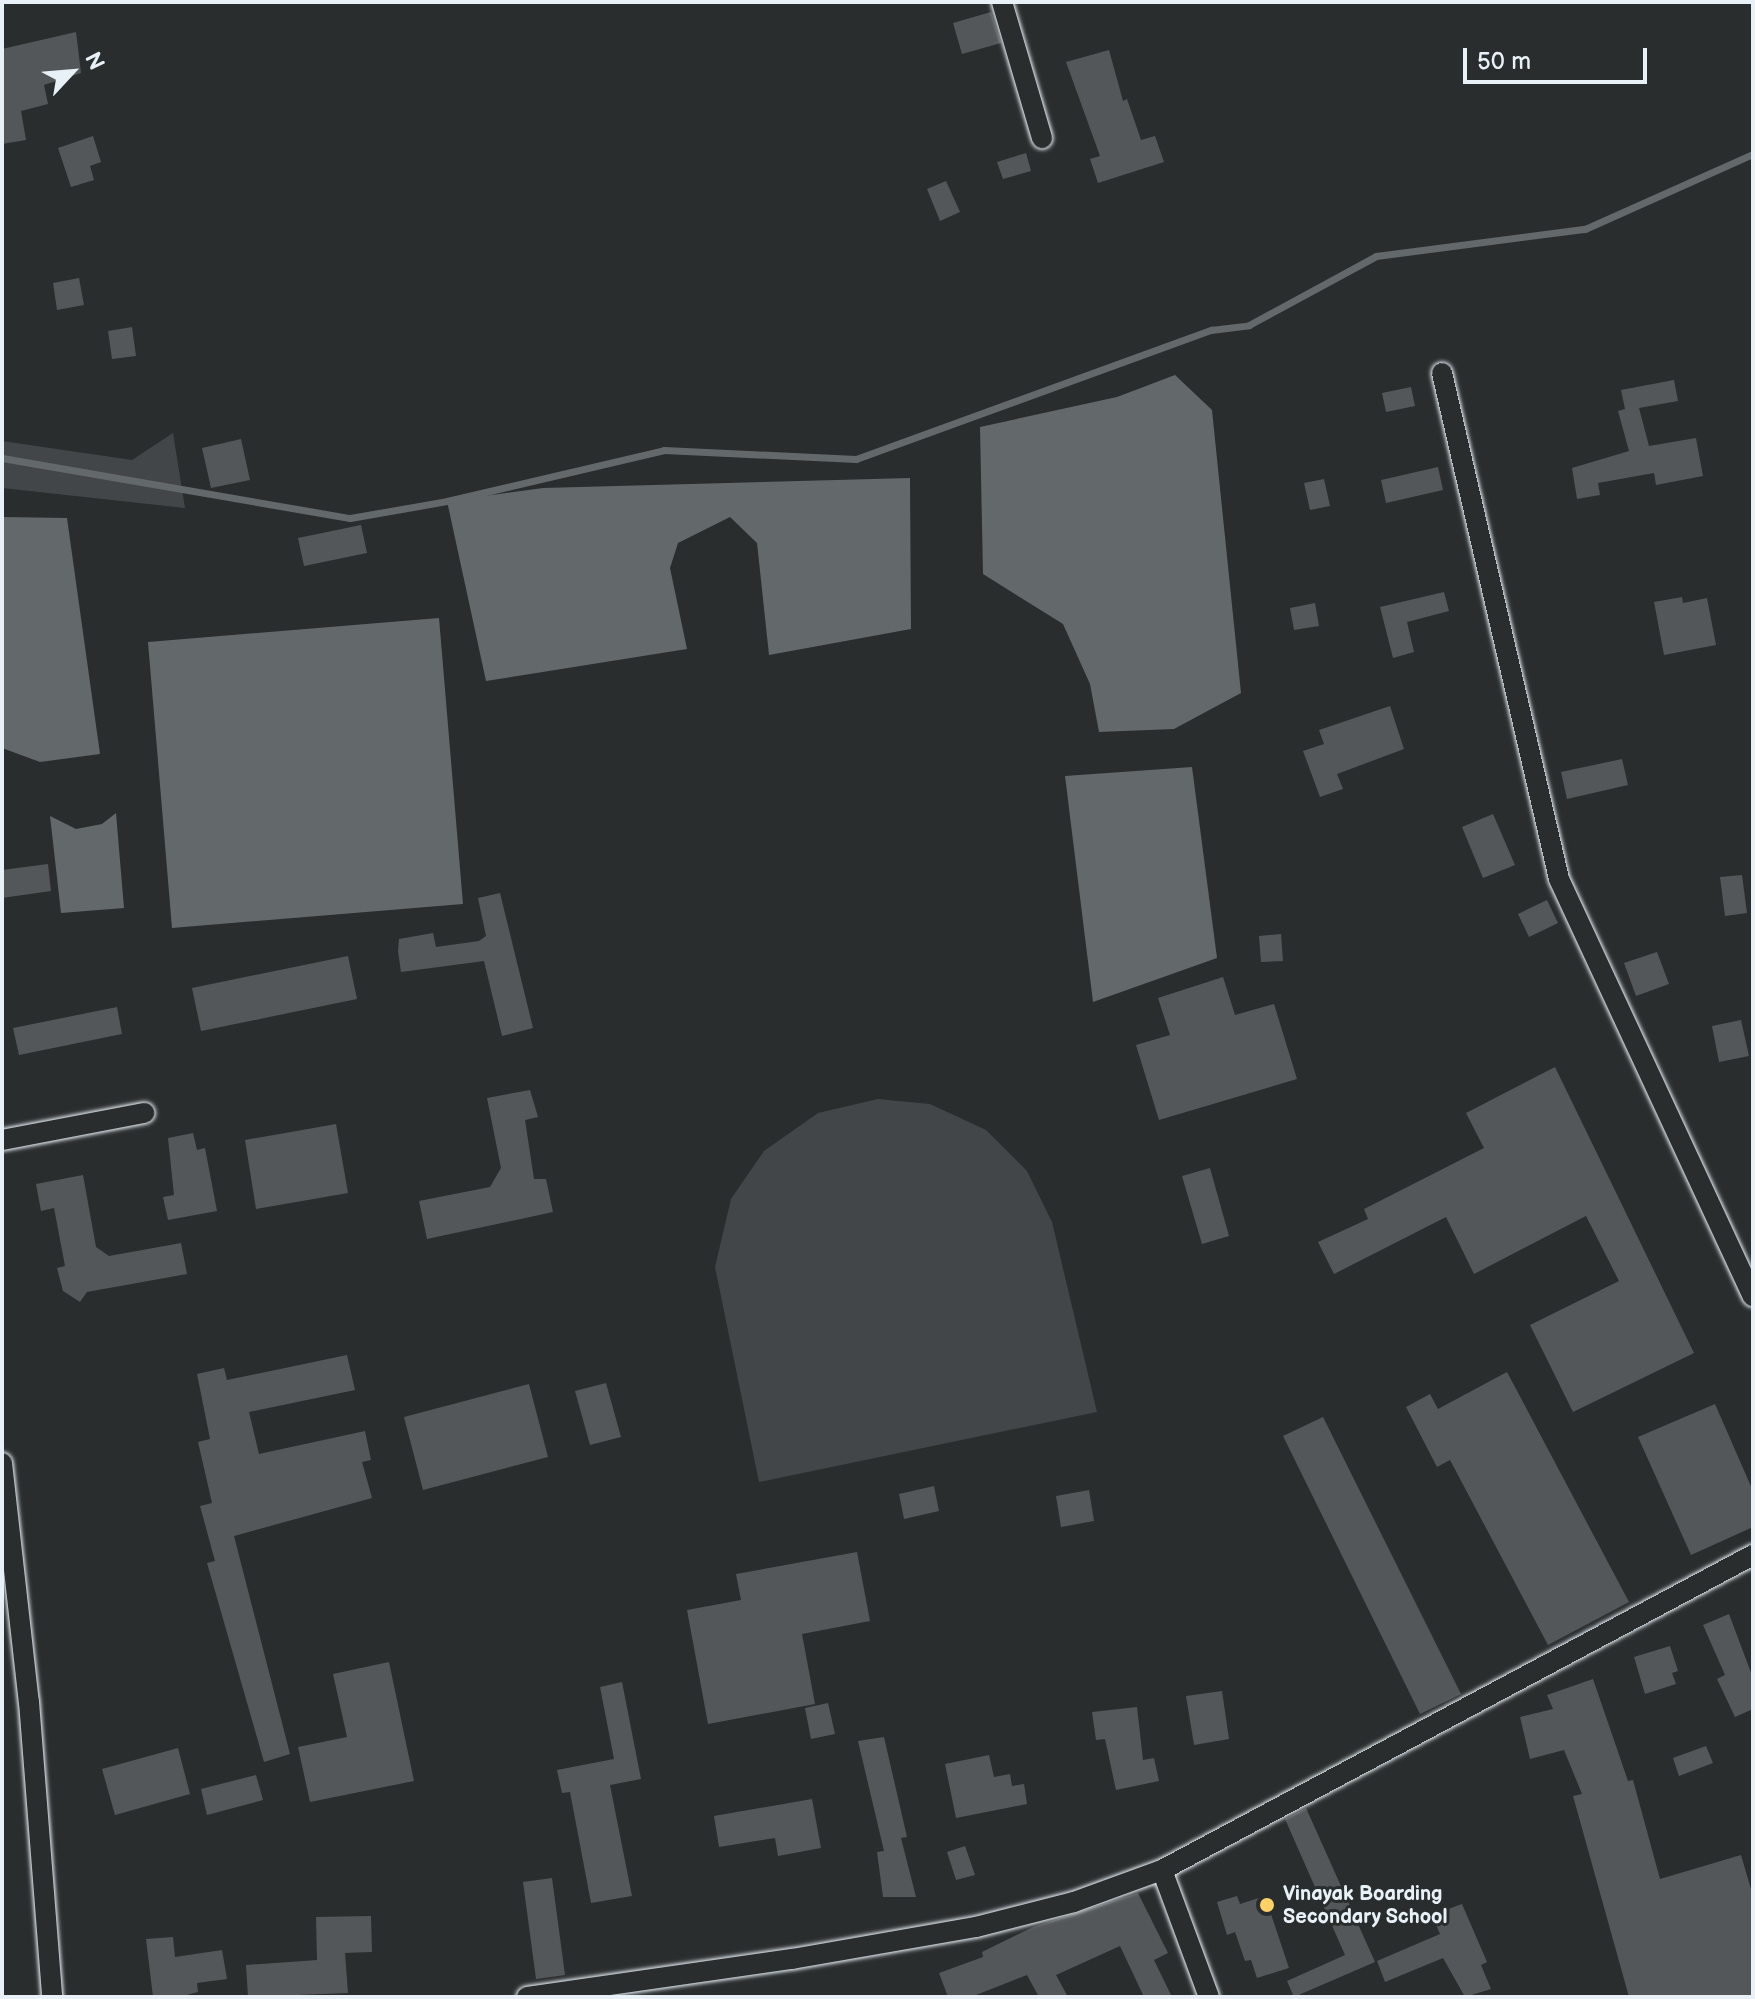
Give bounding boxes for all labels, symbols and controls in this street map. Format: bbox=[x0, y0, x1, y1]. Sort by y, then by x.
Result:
north arrow bbox=[32, 32, 112, 112]
scale bar bbox=[1467, 32, 1651, 82]
text: 50 m bbox=[1477, 47, 1531, 76]
text: N bbox=[78, 48, 110, 75]
place label: Vinayak Boarding Secondary School bbox=[1283, 1882, 1448, 1929]
marker: Vinayak Boarding Secondary School bbox=[1258, 1896, 1276, 1914]

